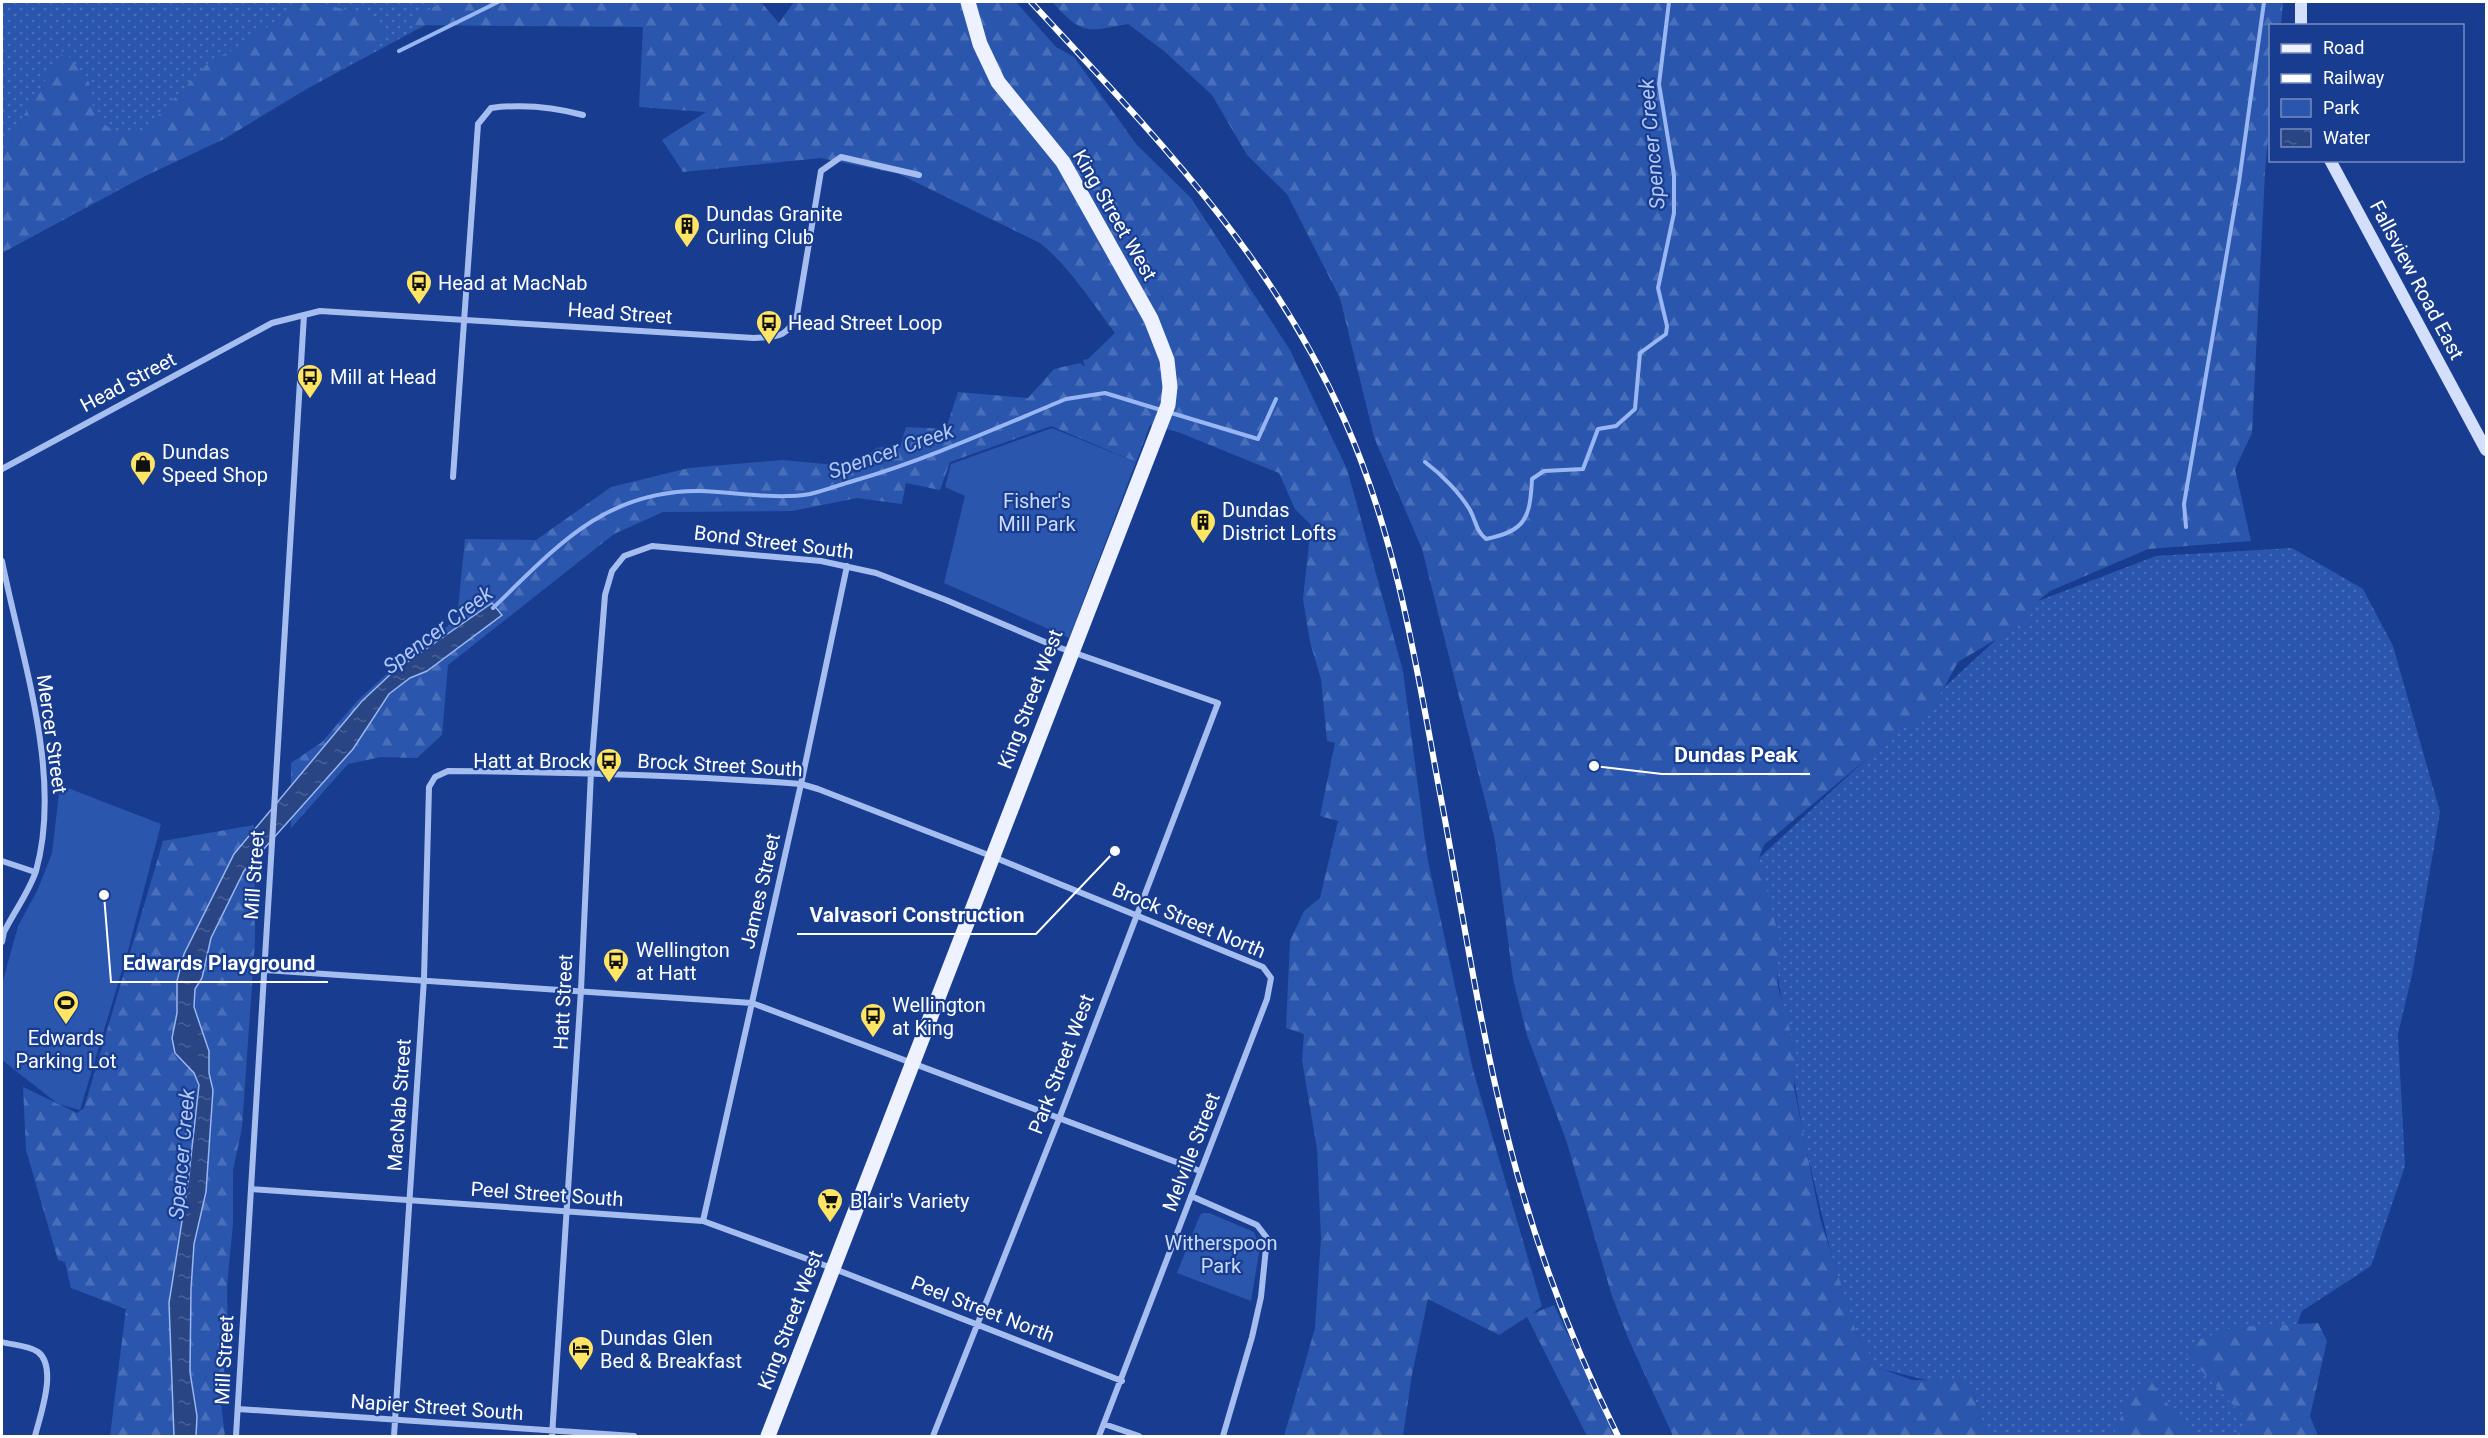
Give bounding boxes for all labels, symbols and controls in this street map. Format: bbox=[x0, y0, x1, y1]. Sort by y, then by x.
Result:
legend bbox=[2269, 24, 2464, 162]
text: Road bbox=[2323, 37, 2364, 58]
text: Railway bbox=[2323, 67, 2385, 88]
water label: Spencer Creek bbox=[1634, 77, 1670, 210]
text: Park bbox=[2323, 97, 2360, 118]
text: Water bbox=[2323, 127, 2370, 148]
street label: King Street West bbox=[1068, 145, 1162, 285]
street label: Fallsview Road East bbox=[2365, 196, 2469, 364]
place label: Dundas Granite Curling Club bbox=[706, 202, 843, 249]
building icon: Dundas Granite Curling Club bbox=[672, 211, 702, 249]
bus stop icon: Head at MacNab bbox=[404, 268, 434, 306]
place label: Head at MacNab bbox=[438, 271, 588, 295]
street label: Head Street bbox=[567, 297, 673, 329]
bus stop icon: Head Street Loop bbox=[754, 308, 784, 346]
place label: Head Street Loop bbox=[788, 311, 943, 335]
street label: Head Street bbox=[76, 347, 180, 417]
bus stop icon: Mill at Head bbox=[295, 362, 325, 400]
place label: Mill at Head bbox=[330, 365, 436, 389]
water label: Spencer Creek bbox=[825, 418, 957, 484]
place label: Dundas Speed Shop bbox=[162, 440, 268, 487]
shop icon: Dundas Speed Shop bbox=[128, 449, 158, 487]
park label: Fisher's Mill Park bbox=[998, 489, 1077, 536]
place label: Dundas District Lofts bbox=[1222, 498, 1336, 545]
building icon: Dundas District Lofts bbox=[1188, 507, 1218, 545]
street label: Bond Street South bbox=[693, 520, 855, 564]
water label: Spencer Creek bbox=[378, 581, 498, 679]
street label: King Street West bbox=[992, 626, 1068, 772]
street label: Mercer Street bbox=[32, 673, 72, 795]
callout: Dundas Peak bbox=[1662, 735, 1810, 774]
text: Dundas Peak bbox=[1674, 743, 1799, 767]
bus stop icon: Hatt at Brock bbox=[594, 746, 624, 784]
place label: Hatt at Brock bbox=[473, 749, 591, 773]
street label: Brock Street South bbox=[637, 749, 803, 781]
street label: Mill Street bbox=[239, 829, 269, 921]
street label: James Street bbox=[735, 831, 785, 951]
street label: Brock Street North bbox=[1109, 877, 1269, 963]
callout: Valvasori Construction bbox=[797, 895, 1036, 934]
text: Valvasori Construction bbox=[810, 903, 1024, 927]
place label: Wellington at Hatt bbox=[636, 938, 730, 985]
callout: Edwards Playground bbox=[111, 943, 328, 982]
bus stop icon: Wellington at Hatt bbox=[601, 946, 631, 984]
text: Edwards Playground bbox=[123, 951, 315, 975]
street label: Hatt Street bbox=[549, 953, 577, 1051]
sports icon: Edwards Parking Lot bbox=[51, 988, 81, 1026]
street label: Park Street West bbox=[1023, 991, 1099, 1137]
place label: Wellington at King bbox=[892, 993, 986, 1040]
bus stop icon: Wellington at King bbox=[858, 1001, 888, 1039]
place label: Edwards Parking Lot bbox=[15, 1026, 117, 1073]
street label: MacNab Street bbox=[382, 1038, 416, 1172]
water label: Spencer Creek bbox=[164, 1087, 200, 1220]
street label: Melville Street bbox=[1157, 1089, 1225, 1215]
street label: Peel Street South bbox=[470, 1177, 624, 1211]
supermarket icon: Blair's Variety bbox=[815, 1186, 845, 1224]
place label: Blair's Variety bbox=[850, 1189, 970, 1213]
park label: Witherspoon Park bbox=[1165, 1231, 1277, 1278]
street label: King Street West bbox=[752, 1247, 828, 1393]
street label: Peel Street North bbox=[908, 1271, 1058, 1347]
street label: Mill Street bbox=[210, 1315, 238, 1405]
place label: Dundas Glen Bed & Breakfast bbox=[600, 1326, 742, 1373]
hotel icon: Dundas Glen Bed & Breakfast bbox=[566, 1334, 596, 1372]
street label: Napier Street South bbox=[350, 1389, 524, 1425]

